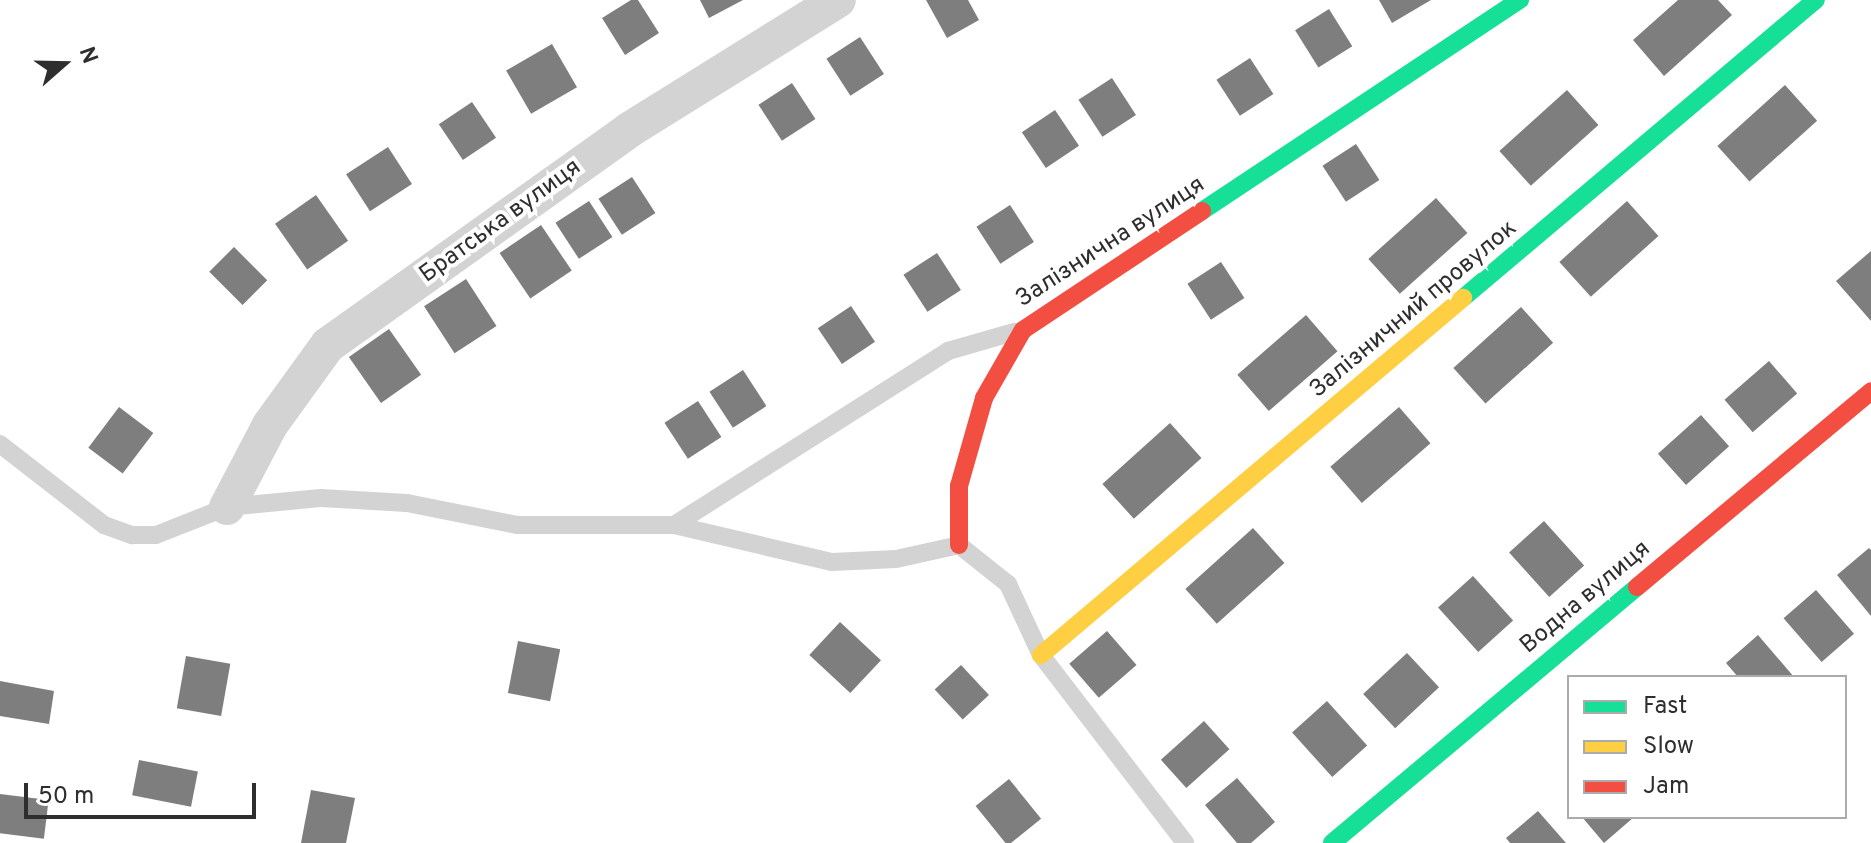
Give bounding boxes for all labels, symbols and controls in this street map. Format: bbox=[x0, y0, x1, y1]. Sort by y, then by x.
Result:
north arrow bbox=[24, 24, 104, 104]
text: N bbox=[72, 44, 102, 68]
street label: Братська вулиця bbox=[415, 154, 587, 290]
street label: Залізнична вулиця bbox=[1011, 171, 1211, 315]
street label: Залізничний провулок bbox=[1305, 215, 1523, 405]
street label: Водна вулиця bbox=[1515, 535, 1657, 661]
legend bbox=[1567, 675, 1847, 819]
text: Fast bbox=[1643, 692, 1687, 722]
text: Slow bbox=[1643, 732, 1694, 762]
scale bar bbox=[28, 767, 260, 817]
text: Jam bbox=[1643, 772, 1689, 802]
text: 50 m bbox=[38, 782, 94, 812]

